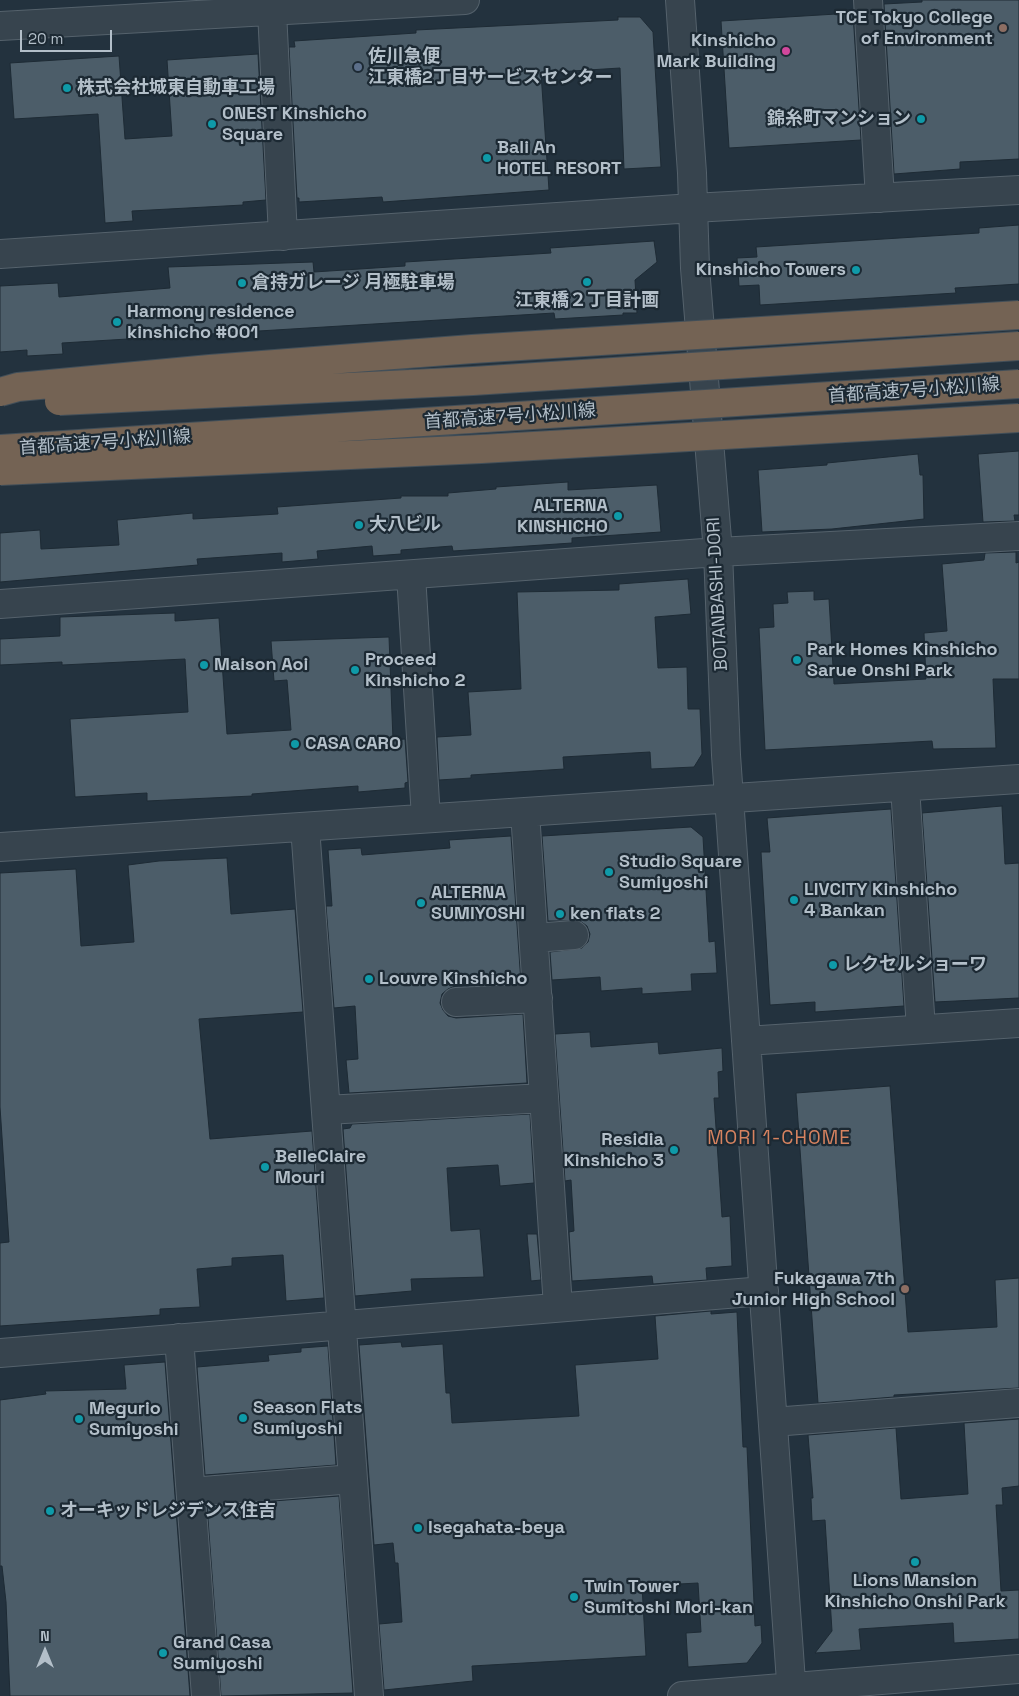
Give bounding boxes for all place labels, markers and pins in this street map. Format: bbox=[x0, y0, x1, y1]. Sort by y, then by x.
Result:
place label: TCE Tokyo College of Environment bbox=[836, 7, 993, 50]
marker: TCE Tokyo College of Environment bbox=[997, 22, 1009, 34]
place label: Kinshicho Mark Building bbox=[656, 30, 776, 72]
marker: Kinshicho Mark Building bbox=[780, 45, 792, 57]
place label: 佐川急便 江東橋2丁目サービスセンター bbox=[368, 46, 613, 88]
marker: 佐川急便 江東橋2丁目サービスセンター bbox=[352, 61, 364, 73]
place label: 株式会社城東自動車工場 bbox=[77, 77, 275, 99]
marker: 株式会社城東自動車工場 bbox=[61, 82, 73, 94]
place label: ONEST Kinshicho Square bbox=[222, 103, 367, 146]
place label: 錦糸町マンション bbox=[767, 108, 911, 130]
marker: 錦糸町マンション bbox=[915, 113, 927, 125]
marker: ONEST Kinshicho Square bbox=[206, 118, 218, 130]
place label: Bali An HOTEL RESORT bbox=[497, 137, 622, 180]
marker: Bali An HOTEL RESORT bbox=[481, 152, 493, 164]
place label: Kinshicho Towers bbox=[696, 259, 846, 281]
marker: Kinshicho Towers bbox=[850, 264, 862, 276]
place label: 倉持ガレージ 月極駐車場 bbox=[252, 272, 455, 294]
marker: 江東橋２丁目計画 bbox=[581, 276, 593, 288]
marker: 倉持ガレージ 月極駐車場 bbox=[236, 277, 248, 289]
place label: 江東橋２丁目計画 bbox=[515, 290, 659, 312]
place label: Harmony residence kinshicho #001 bbox=[127, 301, 295, 344]
marker: Harmony residence kinshicho #001 bbox=[111, 316, 123, 328]
place label: ALTERNA KINSHICHO bbox=[517, 495, 608, 538]
marker: ALTERNA KINSHICHO bbox=[612, 510, 624, 522]
place label: 大八ビル bbox=[369, 514, 441, 536]
marker: 大八ビル bbox=[353, 519, 365, 531]
place label: Park Homes Kinshicho Sarue Onshi Park bbox=[807, 639, 998, 682]
place label: Proceed Kinshicho 2 bbox=[365, 649, 465, 692]
place label: Maison Aoi bbox=[214, 654, 308, 676]
marker: Park Homes Kinshicho Sarue Onshi Park bbox=[791, 654, 803, 666]
marker: Maison Aoi bbox=[198, 659, 210, 671]
marker: Proceed Kinshicho 2 bbox=[349, 664, 361, 676]
place label: CASA CARO bbox=[305, 733, 401, 755]
marker: CASA CARO bbox=[289, 738, 301, 750]
place label: Studio Square Sumiyoshi bbox=[619, 851, 742, 894]
marker: Studio Square Sumiyoshi bbox=[603, 866, 615, 878]
place label: LIVCITY Kinshicho 4 Bankan bbox=[804, 879, 957, 922]
place label: ALTERNA SUMIYOSHI bbox=[431, 882, 525, 924]
marker: LIVCITY Kinshicho 4 Bankan bbox=[788, 894, 800, 906]
marker: ALTERNA SUMIYOSHI bbox=[415, 897, 427, 909]
place label: ken flats 2 bbox=[570, 903, 660, 925]
marker: ken flats 2 bbox=[554, 908, 566, 920]
place label: レクセルショーワ bbox=[843, 954, 987, 976]
marker: レクセルショーワ bbox=[827, 959, 839, 971]
place label: Louvre Kinshicho bbox=[379, 968, 528, 990]
marker: Louvre Kinshicho bbox=[363, 973, 375, 985]
place label: Residia Kinshicho 3 bbox=[563, 1129, 664, 1172]
marker: Residia Kinshicho 3 bbox=[668, 1144, 680, 1156]
place label: BelleClaire Mouri bbox=[275, 1146, 366, 1188]
marker: BelleClaire Mouri bbox=[259, 1161, 271, 1173]
place label: Fukagawa 7th Junior High School bbox=[732, 1268, 895, 1310]
marker: Fukagawa 7th Junior High School bbox=[899, 1283, 911, 1295]
place label: Season Flats Sumiyoshi bbox=[253, 1397, 363, 1440]
place label: Megurio Sumiyoshi bbox=[89, 1398, 179, 1440]
marker: Season Flats Sumiyoshi bbox=[237, 1412, 249, 1424]
marker: Megurio Sumiyoshi bbox=[73, 1413, 85, 1425]
place label: オーキッドレジデンス住吉 bbox=[60, 1500, 276, 1522]
marker: オーキッドレジデンス住吉 bbox=[44, 1505, 56, 1517]
place label: Isegahata-beya bbox=[428, 1517, 565, 1539]
marker: Isegahata-beya bbox=[412, 1522, 424, 1534]
marker: Lions Mansion Kinshicho Onshi Park bbox=[909, 1556, 921, 1568]
place label: Lions Mansion Kinshicho Onshi Park bbox=[824, 1570, 1006, 1612]
place label: Twin Tower Sumitoshi Mori-kan bbox=[584, 1576, 753, 1618]
marker: Twin Tower Sumitoshi Mori-kan bbox=[568, 1591, 580, 1603]
place label: Grand Casa Sumiyoshi bbox=[173, 1632, 271, 1675]
marker: Grand Casa Sumiyoshi bbox=[157, 1647, 169, 1659]

